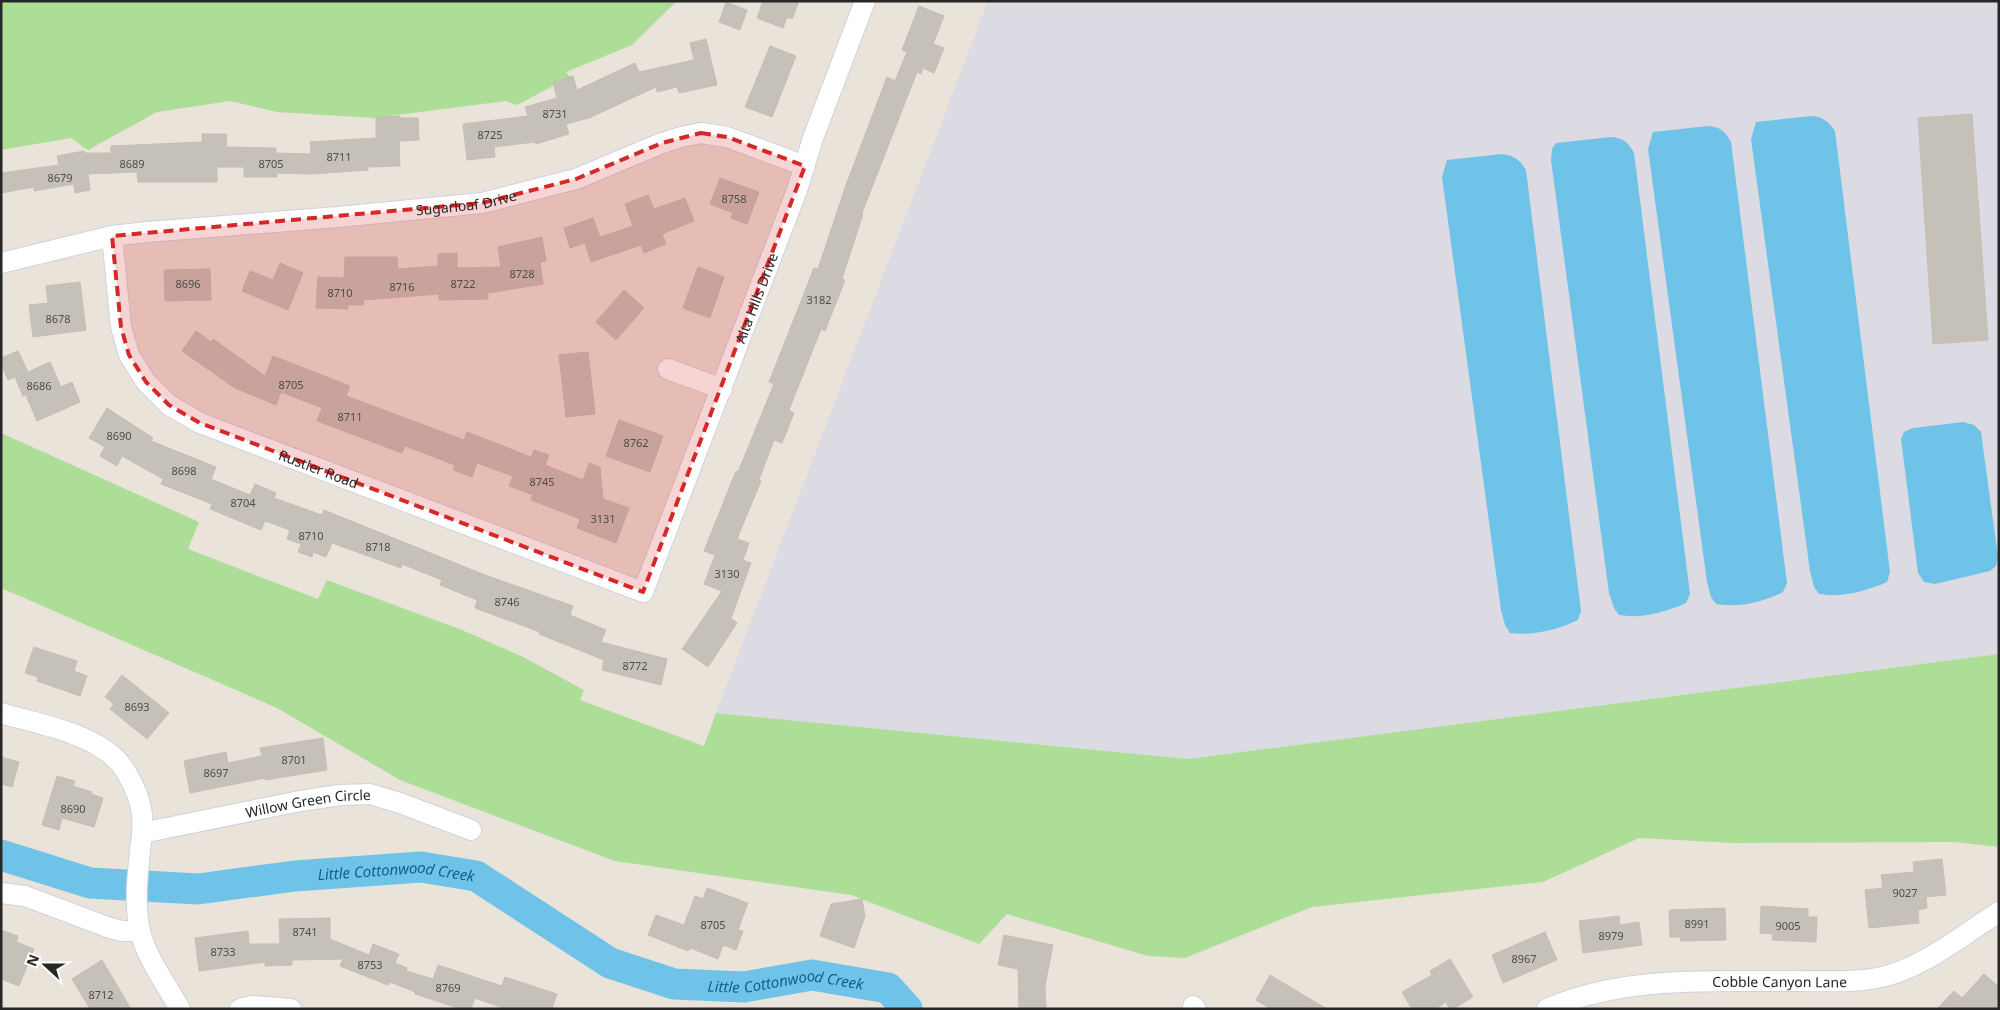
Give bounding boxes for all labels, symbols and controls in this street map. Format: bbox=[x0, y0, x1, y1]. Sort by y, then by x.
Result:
house number: 8731 bbox=[542, 106, 568, 121]
house number: 8725 bbox=[477, 127, 503, 142]
house number: 8711 bbox=[326, 149, 352, 164]
house number: 8689 bbox=[119, 156, 145, 171]
house number: 8705 bbox=[258, 156, 284, 171]
house number: 8679 bbox=[47, 170, 73, 185]
street label: Sugarloaf Drive bbox=[415, 185, 518, 219]
house number: 8758 bbox=[721, 191, 747, 206]
street label: Alta Hills Drive bbox=[730, 250, 782, 346]
house number: 8728 bbox=[509, 266, 535, 281]
house number: 8696 bbox=[175, 276, 201, 291]
house number: 8722 bbox=[450, 276, 476, 291]
house number: 8716 bbox=[389, 279, 415, 294]
house number: 8710 bbox=[327, 285, 353, 300]
house number: 3182 bbox=[806, 292, 832, 307]
house number: 8678 bbox=[45, 311, 71, 326]
house number: 8705 bbox=[278, 377, 304, 392]
house number: 8686 bbox=[26, 378, 52, 393]
house number: 8711 bbox=[337, 409, 363, 424]
house number: 8690 bbox=[106, 428, 132, 443]
house number: 8762 bbox=[623, 435, 649, 450]
street label: Rustler Road bbox=[276, 445, 361, 492]
house number: 8698 bbox=[171, 463, 197, 478]
house number: 8745 bbox=[529, 474, 555, 489]
house number: 8704 bbox=[230, 495, 256, 510]
house number: 3131 bbox=[590, 511, 616, 526]
house number: 8710 bbox=[298, 528, 324, 543]
house number: 8718 bbox=[365, 539, 391, 554]
house number: 3130 bbox=[714, 566, 740, 581]
house number: 8746 bbox=[494, 594, 520, 609]
house number: 8772 bbox=[622, 658, 648, 673]
house number: 8693 bbox=[124, 699, 150, 714]
house number: 8701 bbox=[281, 752, 307, 767]
house number: 8697 bbox=[203, 765, 229, 780]
street label: Willow Green Circle bbox=[244, 784, 371, 821]
house number: 8690 bbox=[60, 801, 86, 816]
water label: Little Cottonwood Creek bbox=[317, 857, 477, 886]
house number: 9027 bbox=[1892, 885, 1918, 900]
house number: 8991 bbox=[1684, 916, 1710, 931]
house number: 8705 bbox=[700, 917, 726, 932]
house number: 9005 bbox=[1775, 918, 1801, 933]
house number: 8741 bbox=[292, 924, 318, 939]
house number: 8979 bbox=[1598, 928, 1624, 943]
north arrow bbox=[20, 940, 70, 990]
house number: 8733 bbox=[210, 944, 236, 959]
text: N bbox=[21, 951, 43, 969]
house number: 8967 bbox=[1511, 951, 1537, 966]
house number: 8753 bbox=[357, 957, 383, 972]
water label: Little Cottonwood Creek bbox=[707, 965, 866, 997]
street label: Cobble Canyon Lane bbox=[1712, 971, 1847, 991]
house number: 8769 bbox=[435, 980, 461, 995]
house number: 8712 bbox=[88, 987, 114, 1002]

